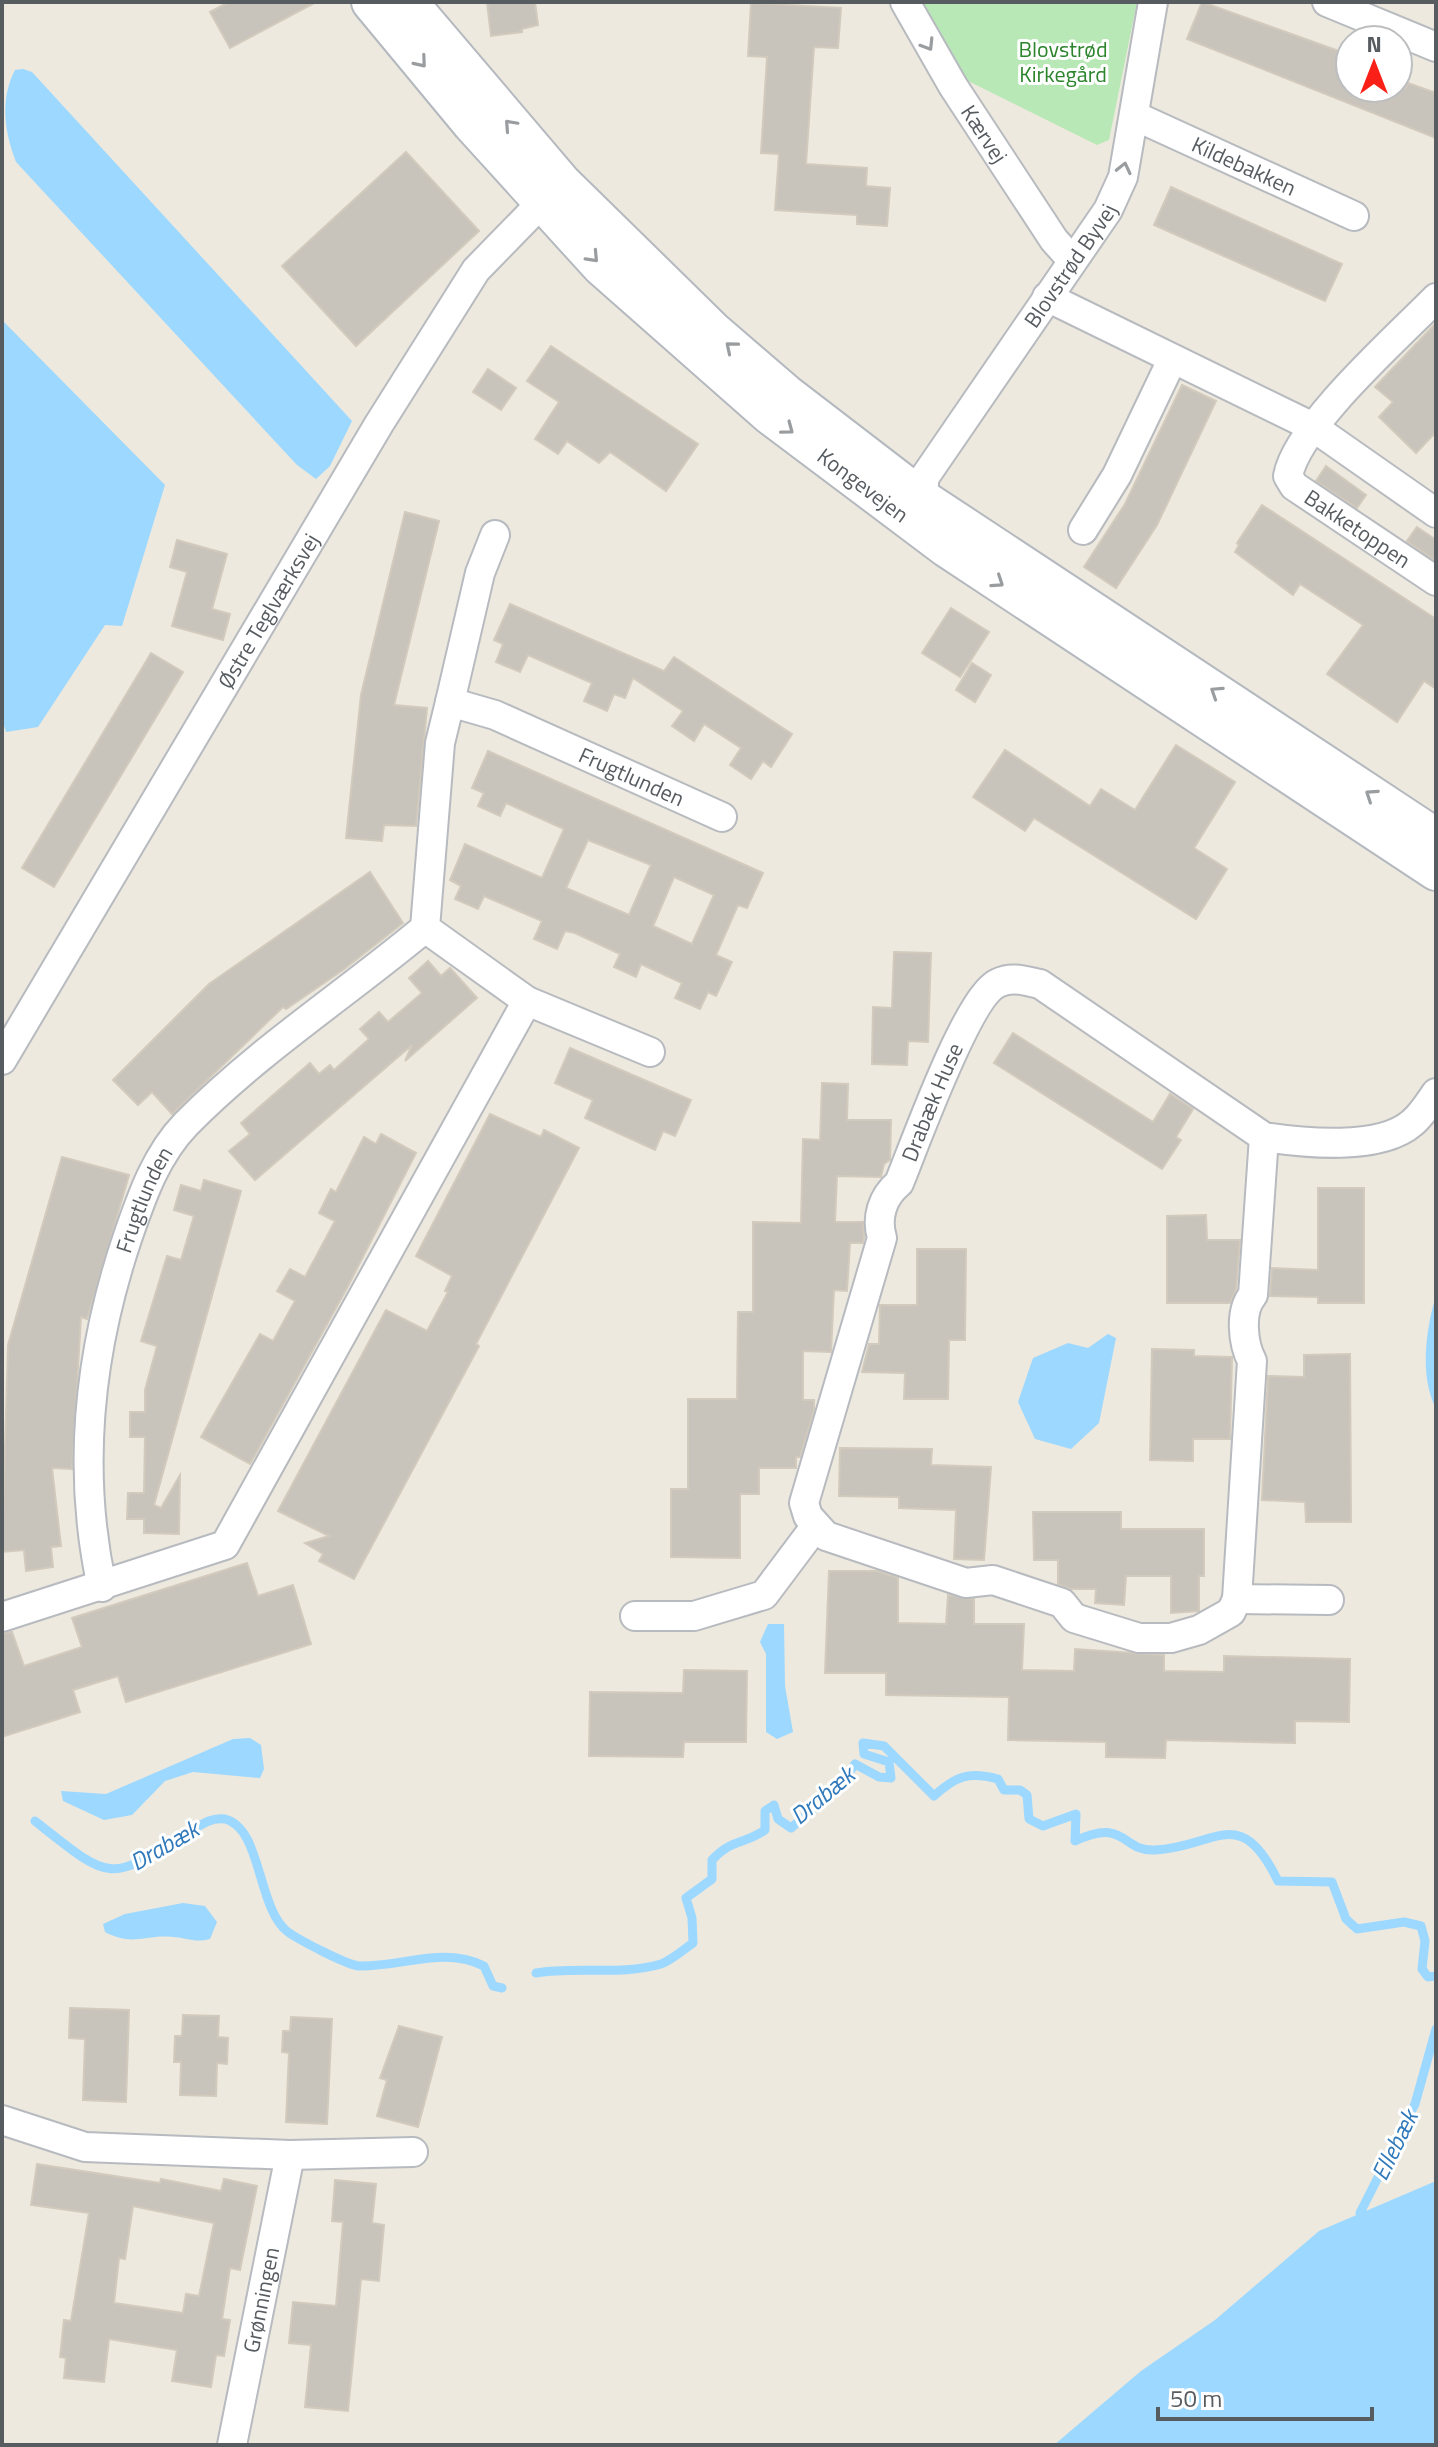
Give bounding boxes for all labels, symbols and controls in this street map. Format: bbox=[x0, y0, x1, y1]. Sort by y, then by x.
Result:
north arrow bbox=[1334, 24, 1414, 104]
text: N bbox=[1366, 27, 1382, 61]
park label: Blovstrød Kirkegård bbox=[1018, 32, 1108, 91]
one-way arrow bbox=[918, 36, 933, 51]
one-way arrow bbox=[411, 53, 426, 68]
street label: Kærvej bbox=[953, 98, 1016, 170]
one-way arrow bbox=[505, 119, 519, 134]
street label: Kildebakken bbox=[1186, 127, 1302, 204]
one-way arrow bbox=[1115, 162, 1132, 176]
street label: Blovstrød Byvej bbox=[1015, 198, 1126, 334]
one-way arrow bbox=[584, 248, 598, 262]
one-way arrow bbox=[726, 342, 741, 357]
one-way arrow bbox=[779, 419, 794, 433]
street label: Kongevejen bbox=[810, 439, 916, 531]
street label: Bakketoppen bbox=[1298, 481, 1418, 577]
street label: Østre Teglværksvej bbox=[209, 527, 328, 695]
one-way arrow bbox=[989, 572, 1004, 587]
one-way arrow bbox=[1210, 687, 1224, 702]
street label: Frugtlunden bbox=[573, 738, 690, 815]
one-way arrow bbox=[1365, 790, 1380, 805]
street label: Drabæk Huse bbox=[892, 1037, 972, 1166]
street label: Frugtlunden bbox=[107, 1139, 181, 1257]
water label: Drabæk bbox=[782, 1755, 865, 1833]
water label: Drabæk bbox=[123, 1809, 208, 1879]
water label: Ellebæk bbox=[1362, 2101, 1428, 2186]
street label: Grønningen bbox=[234, 2244, 288, 2356]
scale bar bbox=[1158, 2371, 1372, 2421]
text: 50 m bbox=[1170, 2380, 1222, 2416]

